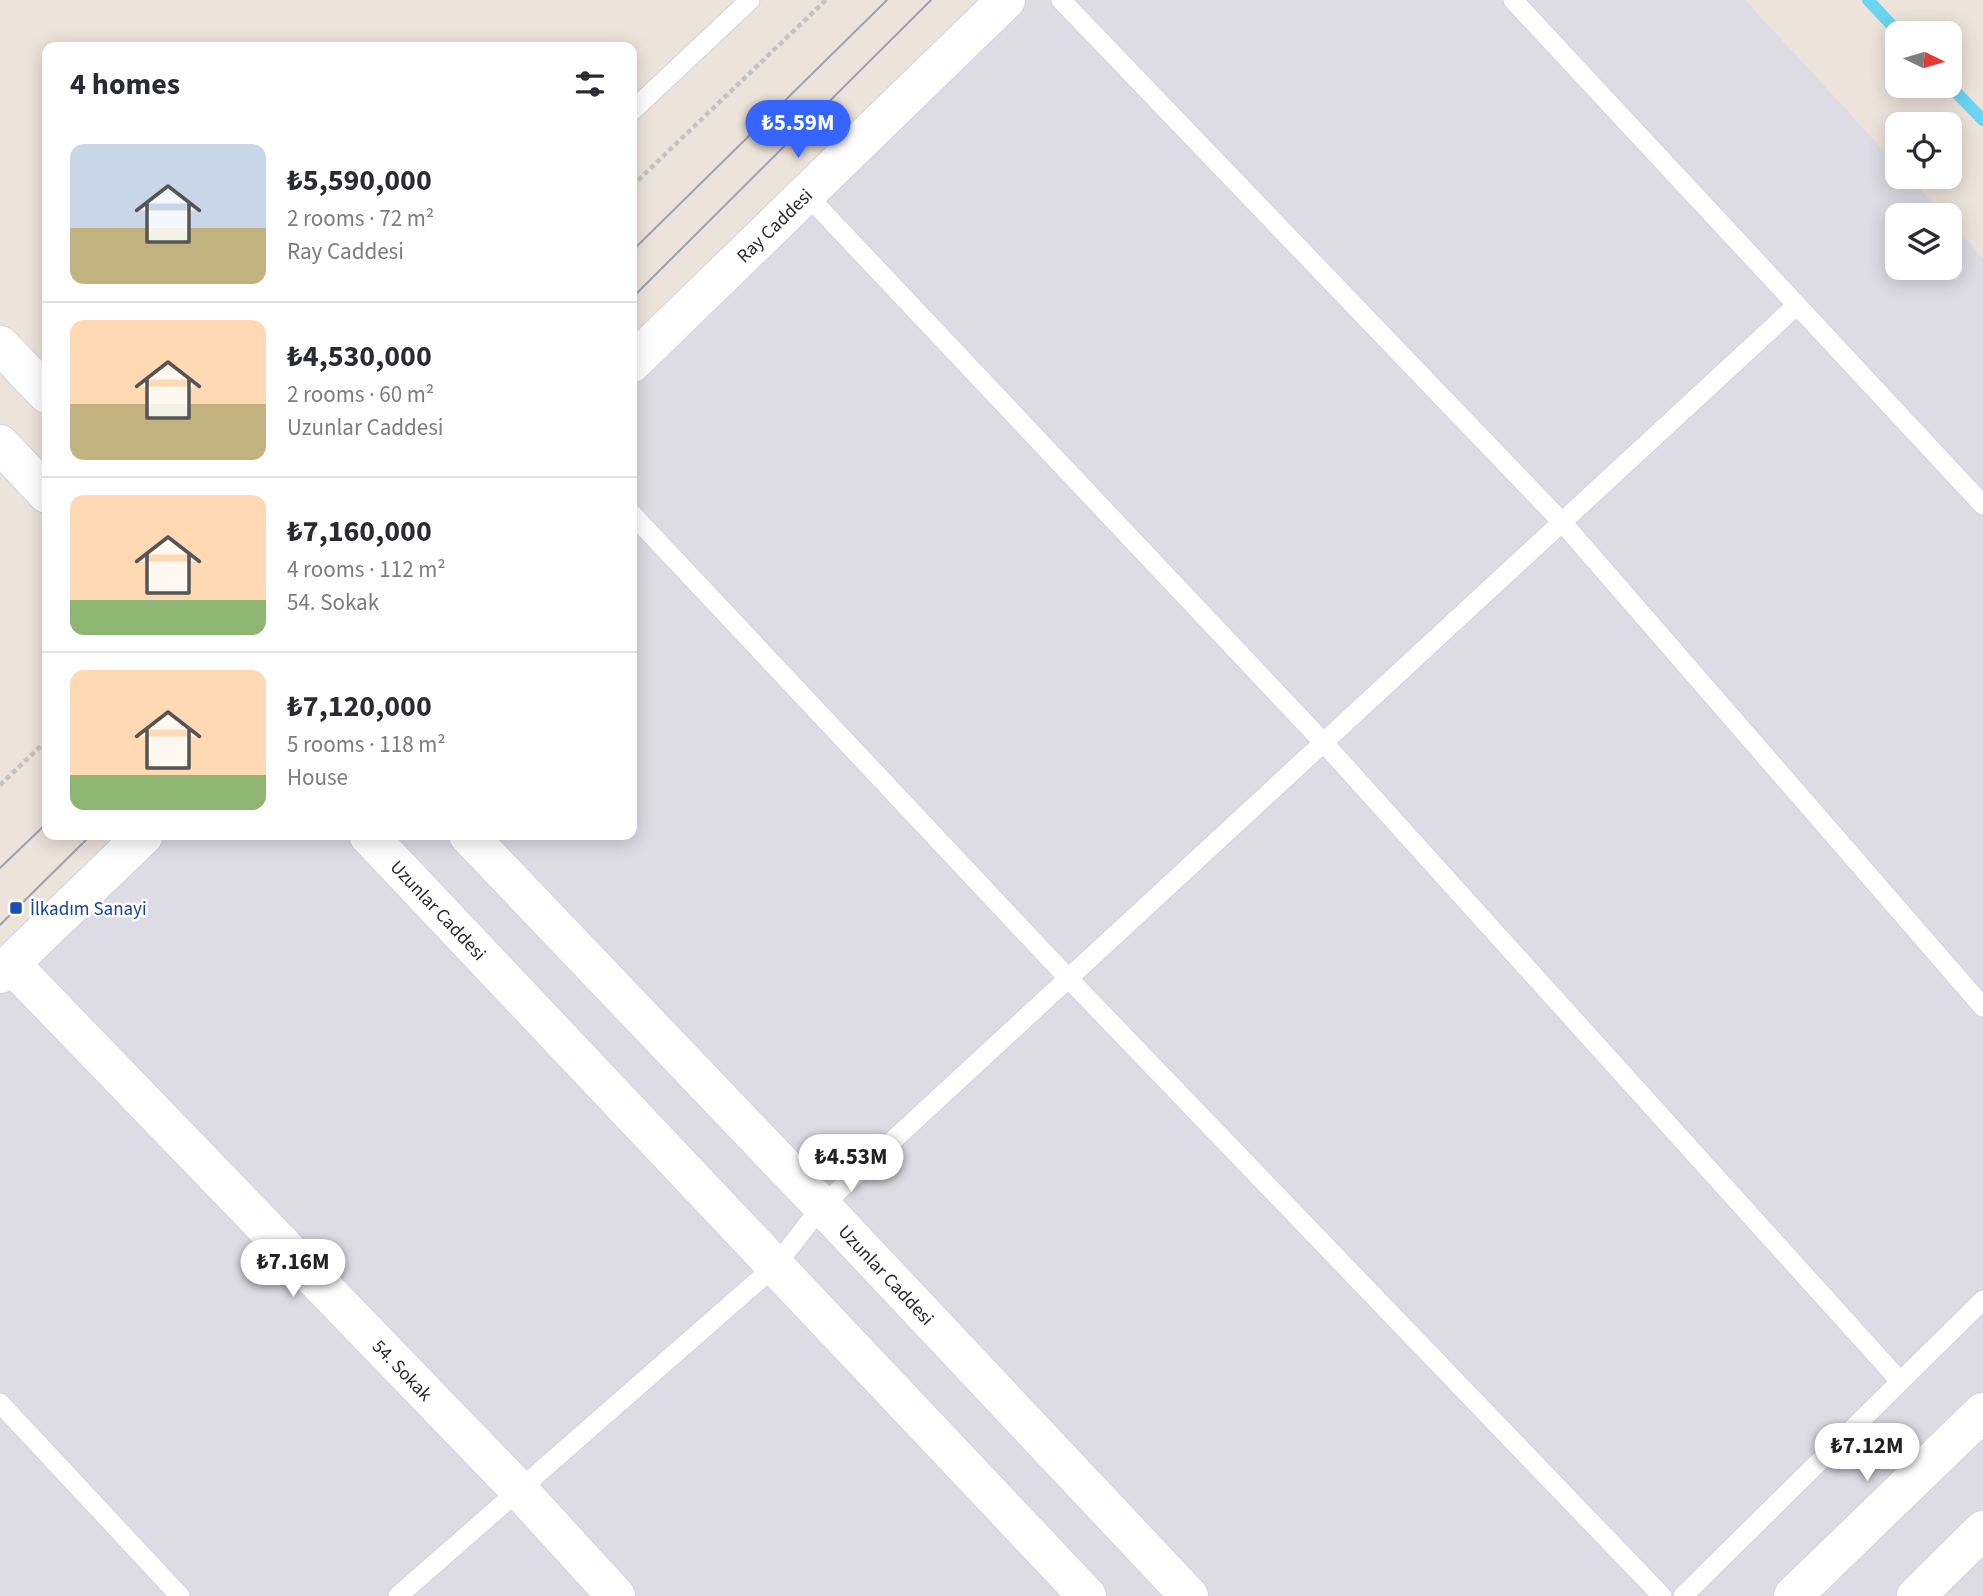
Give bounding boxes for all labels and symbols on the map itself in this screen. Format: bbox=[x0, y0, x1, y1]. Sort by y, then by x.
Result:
north arrow bbox=[1885, 21, 1962, 98]
pin: ₺5.59M bbox=[741, 100, 855, 160]
street label: Ray Caddesi bbox=[731, 183, 819, 270]
street label: Uzunlar Caddesi bbox=[383, 855, 492, 967]
place label: İlkadım Sanayi bbox=[30, 896, 147, 923]
marker: İlkadım Sanayi bbox=[8, 900, 24, 916]
pin: ₺4.53M bbox=[794, 1134, 908, 1194]
street label: Uzunlar Caddesi bbox=[831, 1219, 940, 1332]
pin: ₺7.16M bbox=[236, 1240, 350, 1299]
street label: 54. Sokak bbox=[366, 1334, 438, 1408]
pin: ₺7.12M bbox=[1810, 1424, 1924, 1483]

